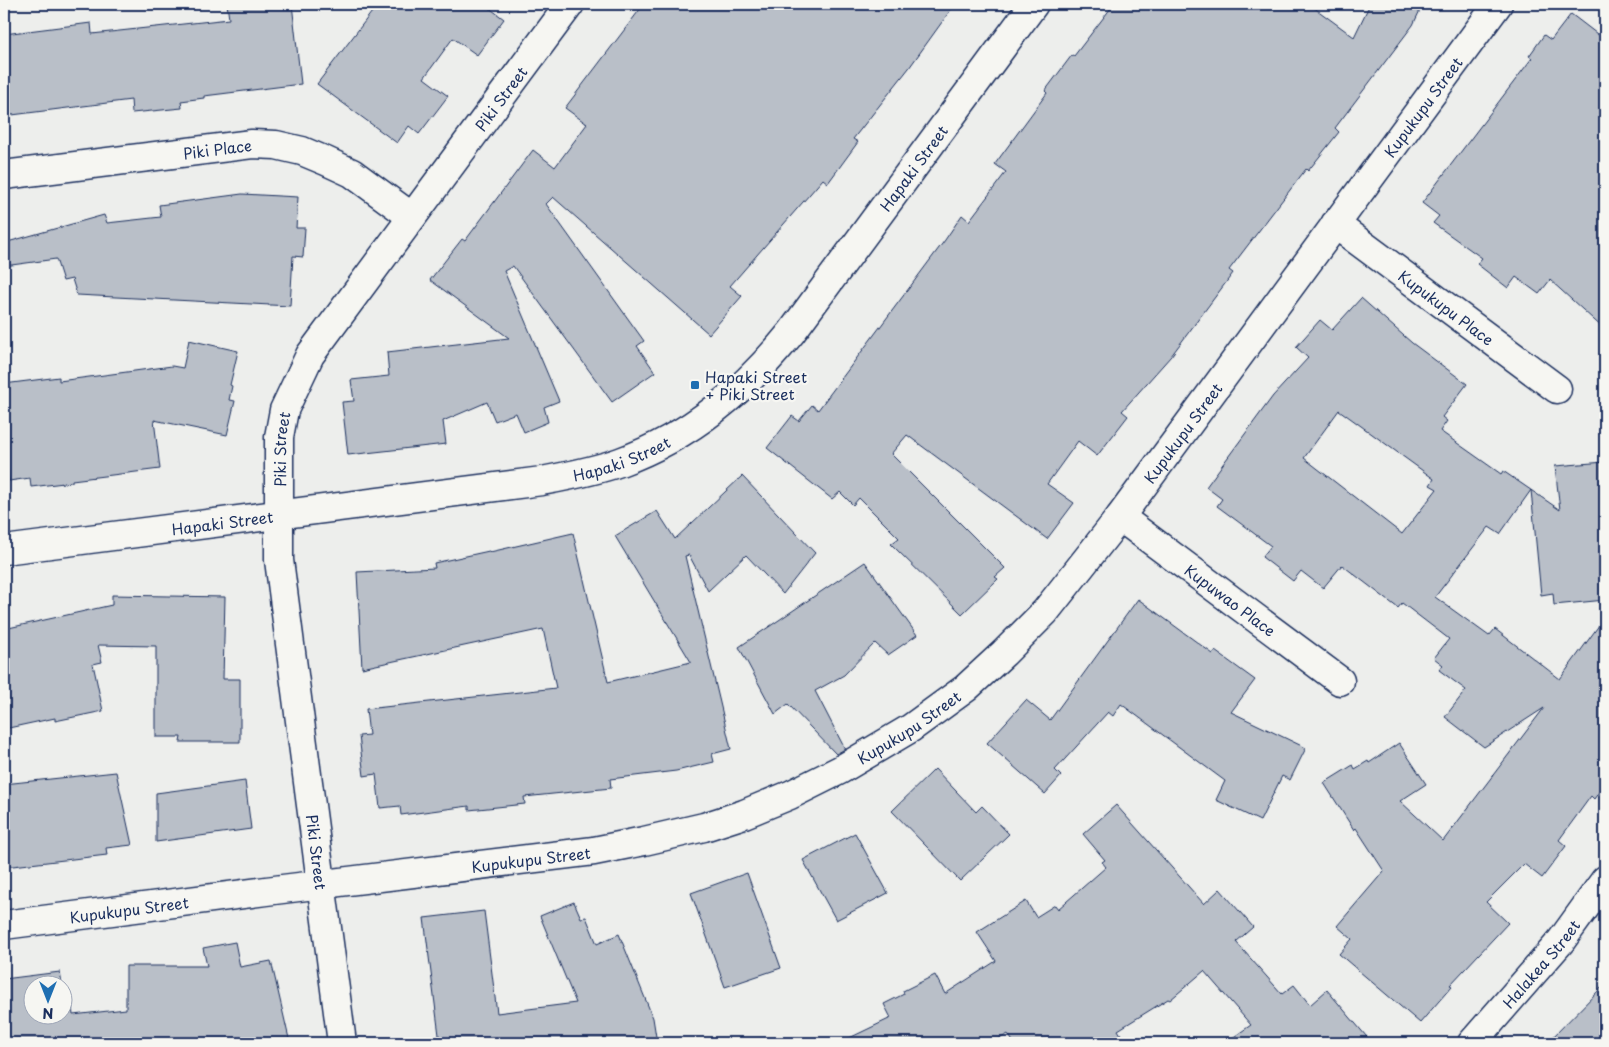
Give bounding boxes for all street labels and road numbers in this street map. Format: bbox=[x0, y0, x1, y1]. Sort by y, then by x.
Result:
street label: Kupukupu Street bbox=[1378, 52, 1467, 162]
street label: Piki Street bbox=[469, 61, 532, 135]
street label: Hapaki Street bbox=[873, 120, 953, 216]
street label: Piki Place bbox=[182, 133, 253, 164]
street label: Kupukupu Place bbox=[1394, 264, 1499, 350]
street label: Kupukupu Street bbox=[1137, 378, 1227, 488]
street label: Piki Street bbox=[268, 410, 295, 487]
street label: Hapaki Street bbox=[570, 430, 674, 486]
street label: Hapaki Street bbox=[170, 504, 274, 540]
street label: Kupuwao Place bbox=[1180, 558, 1281, 641]
street label: Kupukupu Street bbox=[852, 684, 965, 769]
street label: Piki Street bbox=[301, 813, 333, 891]
street label: Kupukupu Street bbox=[470, 840, 592, 877]
street label: Kupukupu Street bbox=[68, 890, 190, 928]
street label: Halakea Street bbox=[1496, 914, 1585, 1013]

